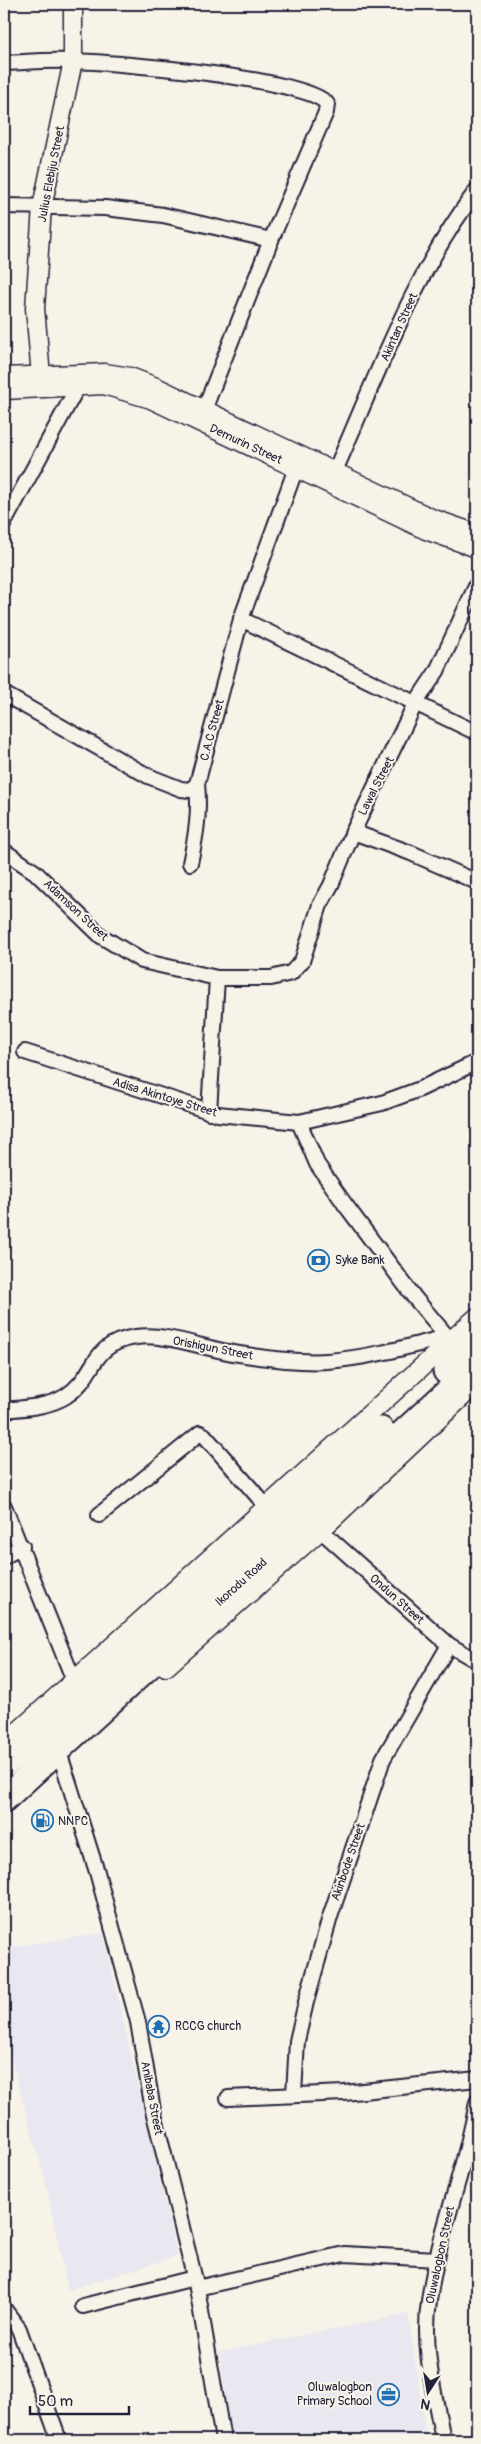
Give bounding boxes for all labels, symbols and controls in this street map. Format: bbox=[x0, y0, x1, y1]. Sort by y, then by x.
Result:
street label: Julius Elebiju Street bbox=[35, 125, 68, 224]
street label: Akintan Street bbox=[378, 290, 421, 364]
street label: Demurin Street bbox=[207, 421, 285, 468]
street label: C.A.C Street bbox=[197, 698, 228, 763]
street label: Lawal Street bbox=[355, 754, 398, 818]
street label: Adamson Street bbox=[40, 876, 111, 944]
street label: Adisa Akintoye Street bbox=[111, 1074, 219, 1121]
bank icon: Syke Bank bbox=[307, 1248, 331, 1272]
place label: Syke Bank bbox=[335, 1253, 384, 1268]
street label: Orishigun Street bbox=[172, 1333, 254, 1364]
street label: Ikorodu Road bbox=[212, 1555, 270, 1610]
street label: Ondun Street bbox=[366, 1571, 427, 1628]
fuel station icon: NNPC bbox=[30, 1809, 54, 1833]
place label: NNPC bbox=[58, 1814, 88, 1829]
street label: Akinbode Street bbox=[328, 1821, 369, 1903]
temple icon: RCCG church bbox=[147, 2014, 171, 2038]
place label: RCCG church bbox=[175, 2019, 241, 2034]
street label: Anibaba Street bbox=[137, 2060, 166, 2136]
street label: Oluwalogbon Street bbox=[423, 2205, 458, 2305]
north arrow bbox=[404, 2366, 454, 2416]
place label: Oluwalogbon Primary School bbox=[297, 2380, 372, 2409]
office icon: Oluwalogbon Primary School bbox=[376, 2382, 400, 2406]
scale bar bbox=[30, 2384, 129, 2416]
text: 50 m bbox=[38, 2392, 73, 2411]
text: N bbox=[419, 2395, 432, 2414]

